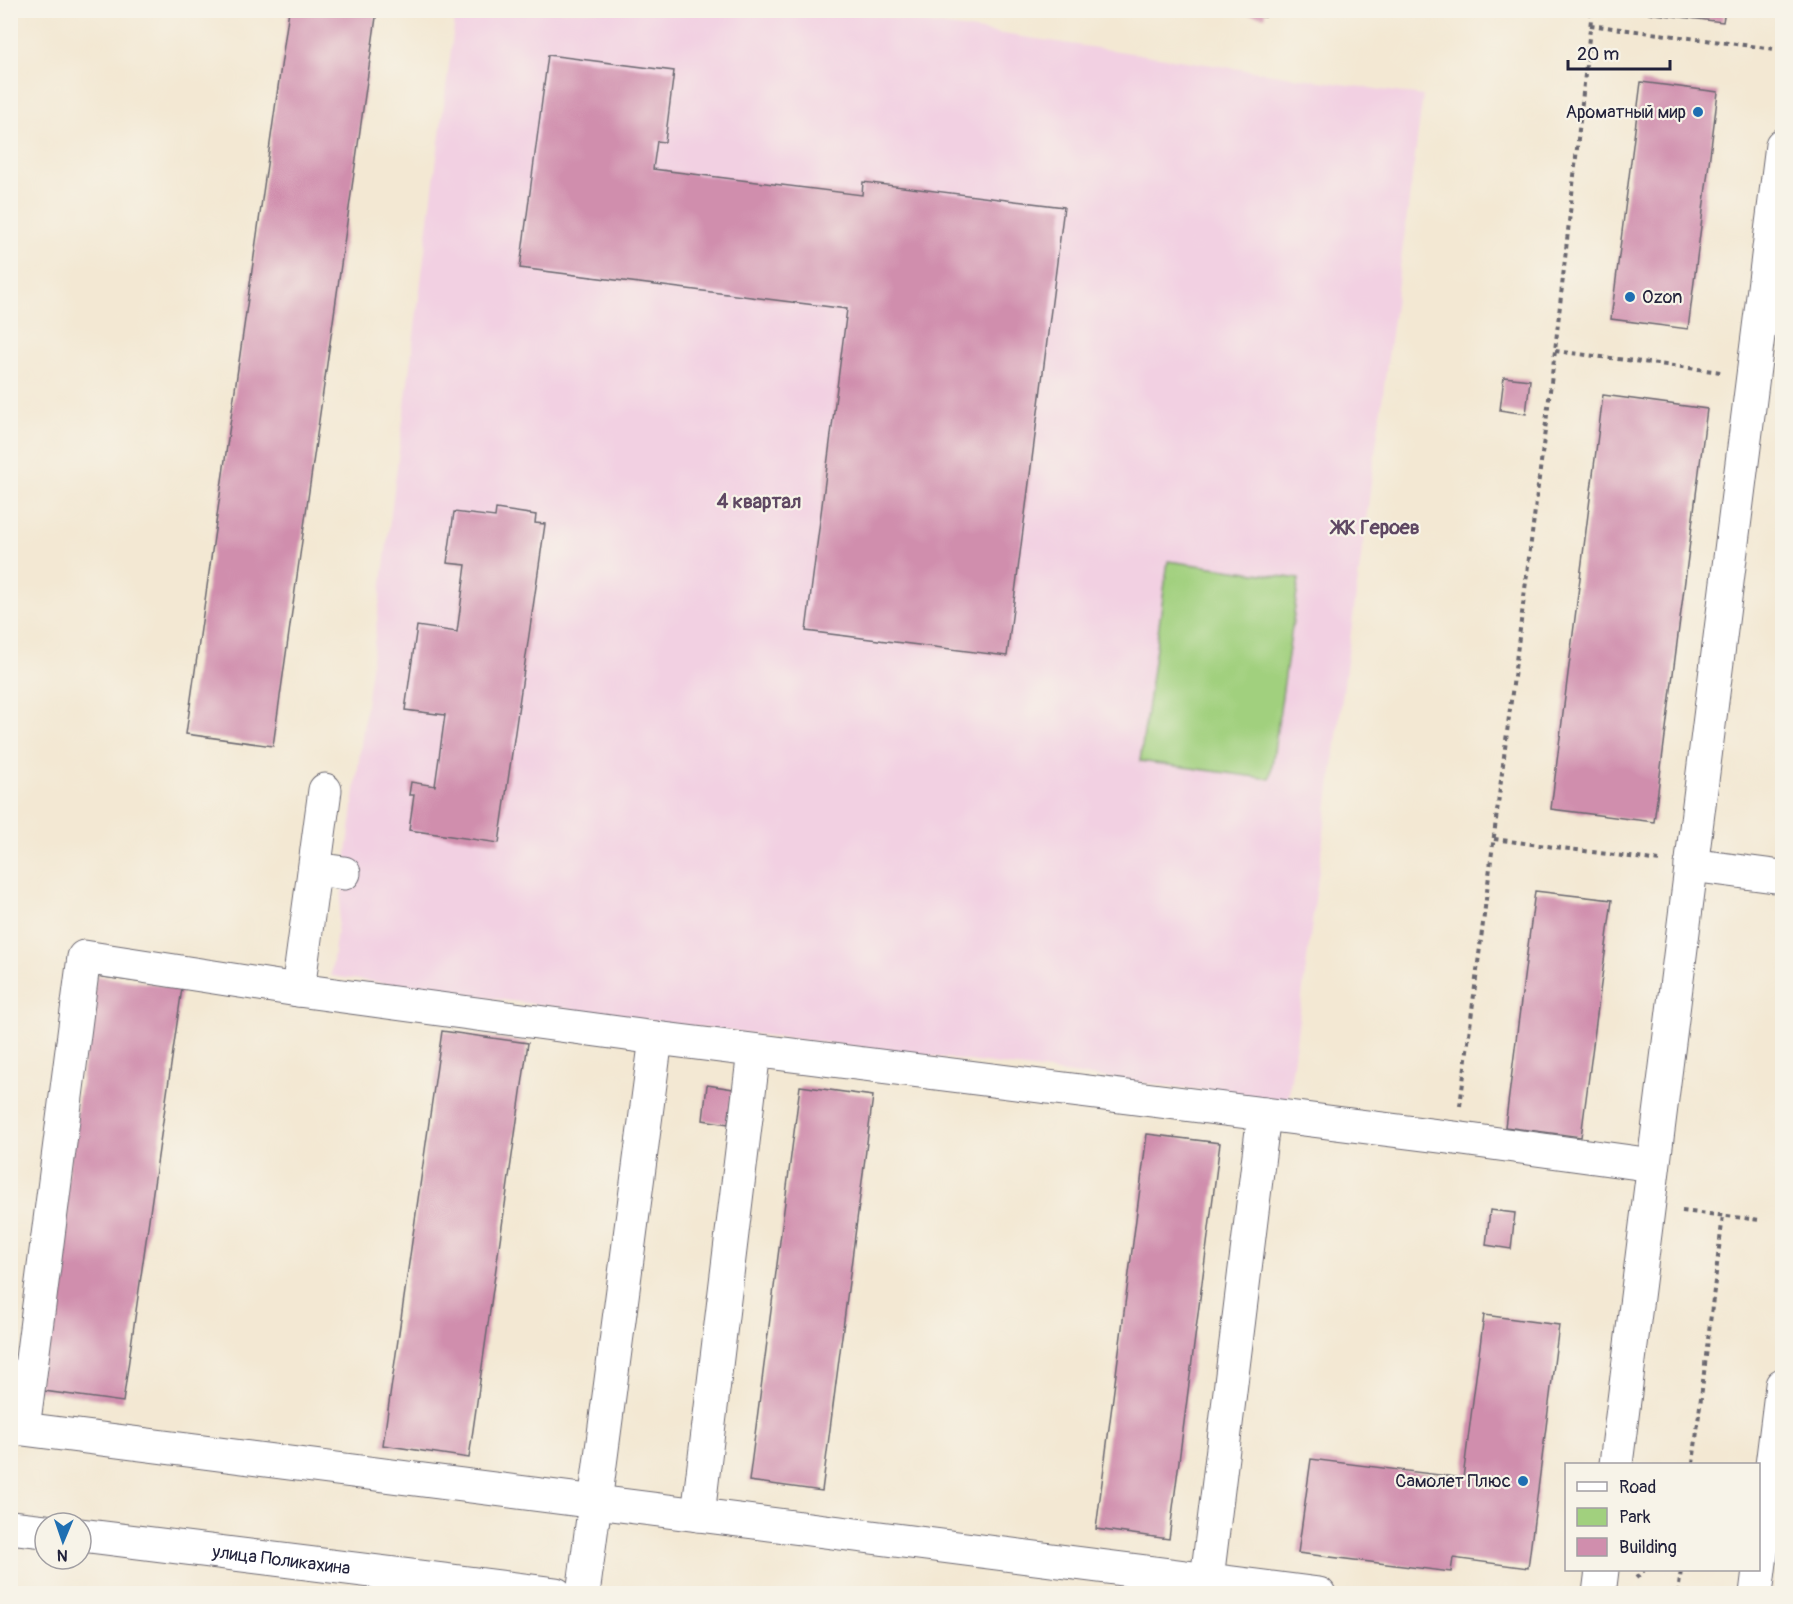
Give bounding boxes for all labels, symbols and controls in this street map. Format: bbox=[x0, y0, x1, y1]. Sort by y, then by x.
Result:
scale bar bbox=[1568, 33, 1670, 71]
text: 20 m bbox=[1577, 43, 1619, 66]
place label: Ароматный мир bbox=[1565, 101, 1686, 124]
marker: Ароматный мир bbox=[1691, 105, 1705, 119]
place label: Ozon bbox=[1642, 286, 1682, 309]
marker: Ozon bbox=[1623, 290, 1637, 304]
district label: 4 квартал bbox=[717, 489, 801, 514]
district label: ЖК Героев bbox=[1329, 515, 1420, 540]
legend bbox=[1565, 1463, 1760, 1571]
place label: Самолет Плюс bbox=[1395, 1470, 1511, 1493]
marker: Самолет Плюс bbox=[1516, 1474, 1530, 1488]
text: Road bbox=[1619, 1476, 1656, 1499]
text: Park bbox=[1619, 1506, 1651, 1529]
north arrow bbox=[33, 1511, 93, 1571]
text: Building bbox=[1619, 1536, 1677, 1559]
street label: улица Поликахина bbox=[210, 1540, 352, 1580]
text: N bbox=[57, 1545, 68, 1565]

